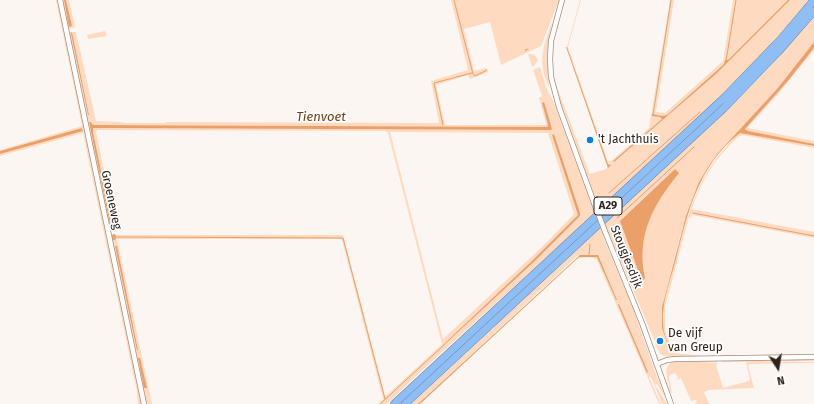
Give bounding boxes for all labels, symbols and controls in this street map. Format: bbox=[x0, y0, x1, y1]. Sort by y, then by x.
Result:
water label: Tienvoet bbox=[296, 109, 346, 125]
place label: 't Jachthuis bbox=[598, 133, 659, 147]
marker: 't Jachthuis bbox=[585, 135, 595, 145]
street label: Groeneweg bbox=[98, 169, 124, 231]
road number: A29 bbox=[594, 197, 622, 215]
street label: Stougjesdijk bbox=[607, 223, 645, 291]
place label: De vijf van Greup bbox=[668, 327, 723, 355]
marker: De vijf van Greup bbox=[655, 336, 665, 346]
north arrow bbox=[758, 348, 798, 388]
text: N bbox=[776, 373, 786, 387]

